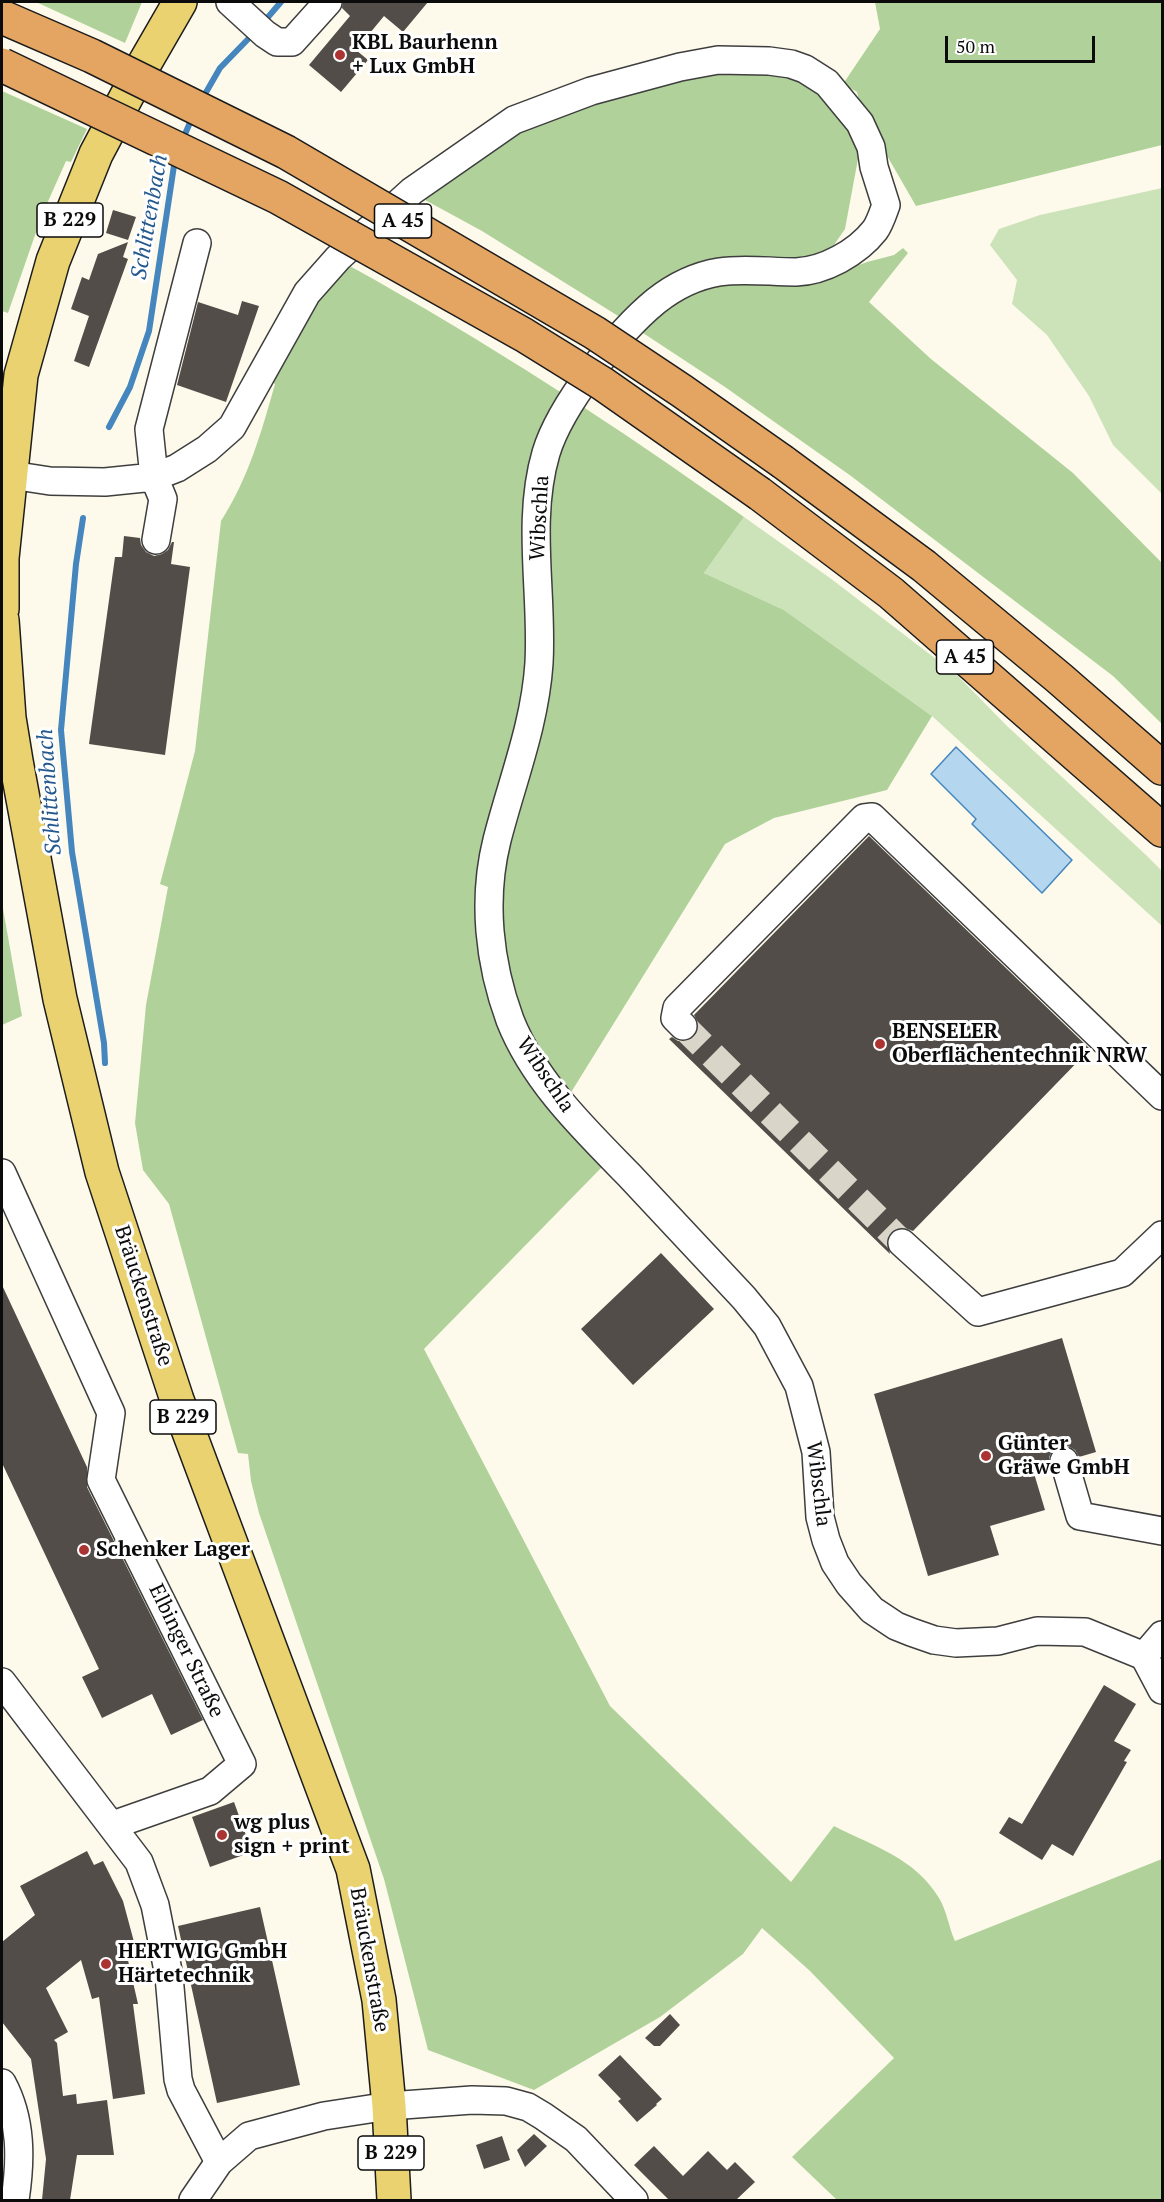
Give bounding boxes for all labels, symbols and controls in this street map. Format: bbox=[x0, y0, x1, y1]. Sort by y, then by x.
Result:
scale bar bbox=[948, 24, 1098, 62]
place label: KBL Baurhenn + Lux GmbH bbox=[352, 30, 498, 80]
text: 50 m bbox=[956, 34, 995, 58]
marker: KBL Baurhenn + Lux GmbH bbox=[333, 48, 347, 62]
water label: Schlittenbach bbox=[126, 152, 174, 282]
road number: B 229 bbox=[37, 203, 103, 237]
road number: A 45 bbox=[374, 204, 432, 238]
street label: Wibschla bbox=[525, 475, 555, 561]
road number: A 45 bbox=[936, 640, 994, 674]
water label: Schlittenbach bbox=[32, 728, 68, 856]
place label: BENSELER Oberflächentechnik NRW bbox=[892, 1019, 1147, 1069]
street label: Wibschla bbox=[511, 1033, 579, 1117]
marker: BENSELER Oberflächentechnik NRW bbox=[873, 1037, 887, 1051]
street label: Bräuckenstraße bbox=[108, 1222, 178, 1370]
road number: B 229 bbox=[150, 1400, 216, 1434]
place label: Günter Gräwe GmbH bbox=[998, 1431, 1130, 1481]
street label: Wibschla bbox=[800, 1440, 836, 1528]
marker: Günter Gräwe GmbH bbox=[979, 1449, 993, 1463]
place label: Schenker Lager bbox=[96, 1537, 250, 1563]
marker: Schenker Lager bbox=[77, 1543, 91, 1557]
street label: Elbinger Straße bbox=[143, 1580, 229, 1722]
place label: wg plus sign + print bbox=[234, 1810, 350, 1860]
marker: wg plus sign + print bbox=[215, 1828, 229, 1842]
street label: Bräuckenstraße bbox=[344, 1886, 394, 2034]
place label: HERTWIG GmbH Härtetechnik bbox=[118, 1939, 287, 1989]
marker: HERTWIG GmbH Härtetechnik bbox=[99, 1957, 113, 1971]
road number: B 229 bbox=[358, 2136, 424, 2170]

